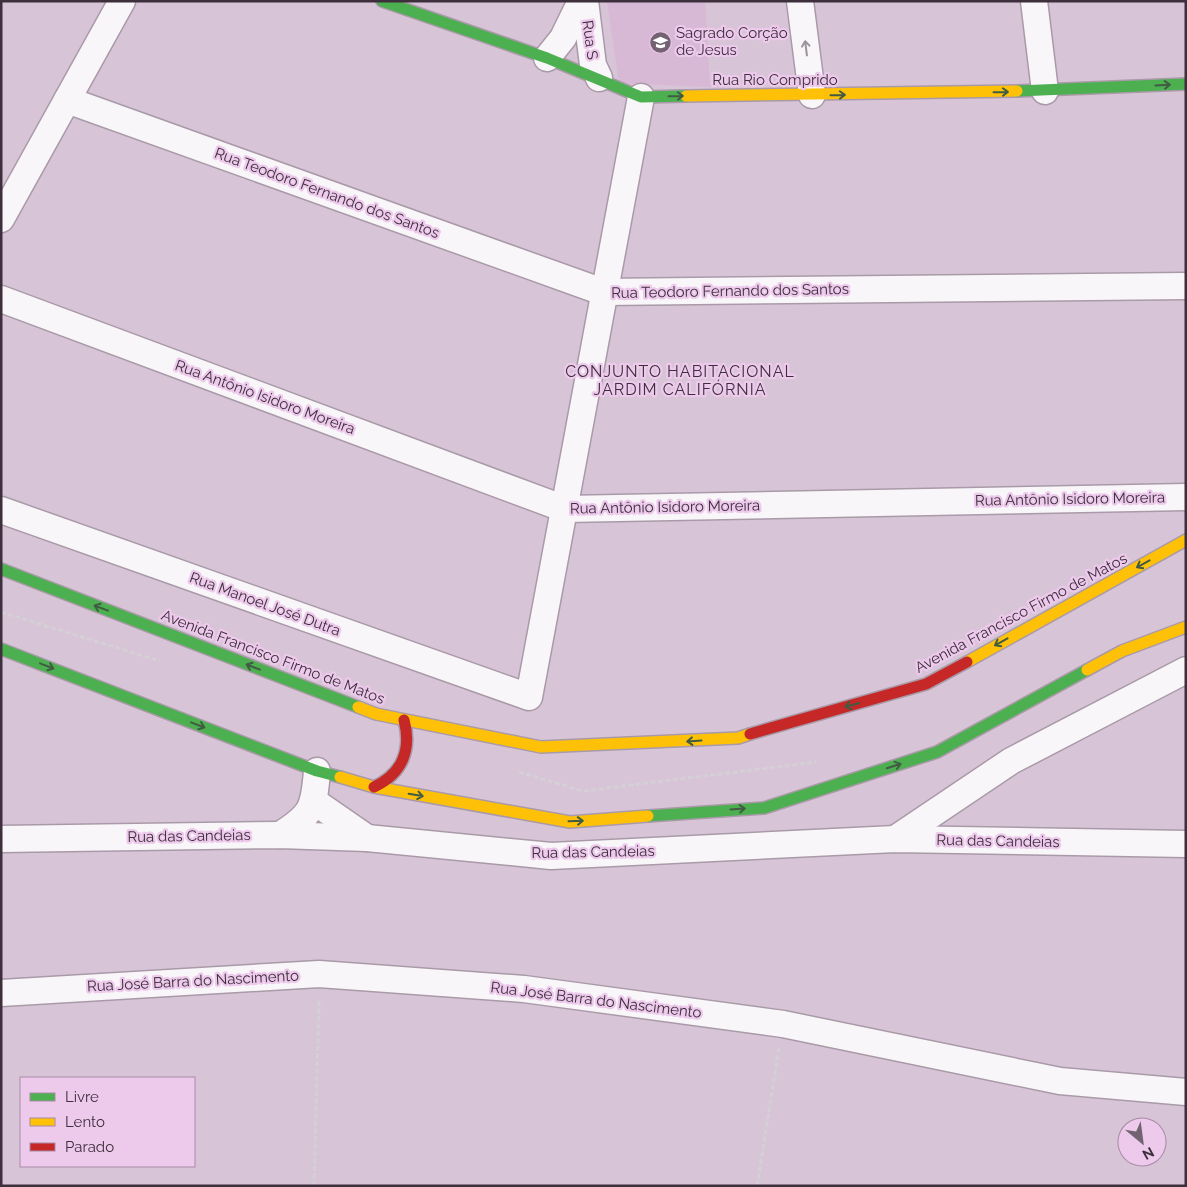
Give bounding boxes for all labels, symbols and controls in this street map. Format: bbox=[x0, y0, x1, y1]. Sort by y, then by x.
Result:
street label: Rua S bbox=[578, 19, 602, 61]
place label: Sagrado Corção de Jesus bbox=[676, 24, 788, 59]
school or university icon: Sagrado Corção de Jesus bbox=[648, 30, 672, 54]
one-way arrow bbox=[801, 41, 811, 57]
street label: Rua Rio Comprido bbox=[712, 71, 838, 89]
one-way arrow bbox=[1155, 81, 1171, 90]
one-way arrow bbox=[992, 87, 1009, 97]
one-way arrow bbox=[830, 90, 846, 100]
one-way arrow bbox=[668, 91, 684, 101]
street label: Rua Teodoro Fernando dos Santos bbox=[212, 144, 442, 242]
street label: Rua Teodoro Fernando dos Santos bbox=[611, 280, 849, 302]
street label: Rua Antônio Isidoro Moreira bbox=[173, 356, 357, 438]
district label: CONJUNTO HABITACIONAL JARDIM CALIFÓRNIA bbox=[565, 362, 795, 399]
street label: Rua Antônio Isidoro Moreira bbox=[975, 488, 1165, 510]
street label: Rua Antônio Isidoro Moreira bbox=[570, 496, 760, 518]
street label: Avenida Francisco Firmo de Matos bbox=[912, 549, 1130, 677]
one-way arrow bbox=[1136, 559, 1151, 569]
street label: Rua Manoel José Dutra bbox=[187, 568, 343, 640]
one-way arrow bbox=[94, 603, 109, 612]
street label: Avenida Francisco Firmo de Matos bbox=[159, 606, 387, 708]
one-way arrow bbox=[994, 638, 1009, 648]
one-way arrow bbox=[246, 661, 261, 671]
one-way arrow bbox=[39, 662, 54, 671]
one-way arrow bbox=[844, 701, 860, 711]
one-way arrow bbox=[190, 721, 205, 730]
one-way arrow bbox=[687, 737, 703, 746]
one-way arrow bbox=[885, 760, 901, 770]
one-way arrow bbox=[407, 790, 423, 800]
one-way arrow bbox=[729, 805, 745, 814]
one-way arrow bbox=[567, 816, 583, 826]
street label: Rua das Candeias bbox=[127, 826, 251, 846]
street label: Rua das Candeias bbox=[936, 831, 1060, 851]
street label: Rua das Candeias bbox=[531, 842, 655, 862]
street label: Rua José Barra do Nascimento bbox=[87, 966, 300, 996]
street label: Rua José Barra do Nascimento bbox=[490, 978, 703, 1022]
legend bbox=[20, 1077, 195, 1167]
text: Livre bbox=[65, 1088, 99, 1106]
text: Lento bbox=[65, 1113, 105, 1131]
north arrow bbox=[1117, 1117, 1167, 1167]
text: Parado bbox=[65, 1138, 114, 1156]
text: N bbox=[1140, 1144, 1157, 1163]

